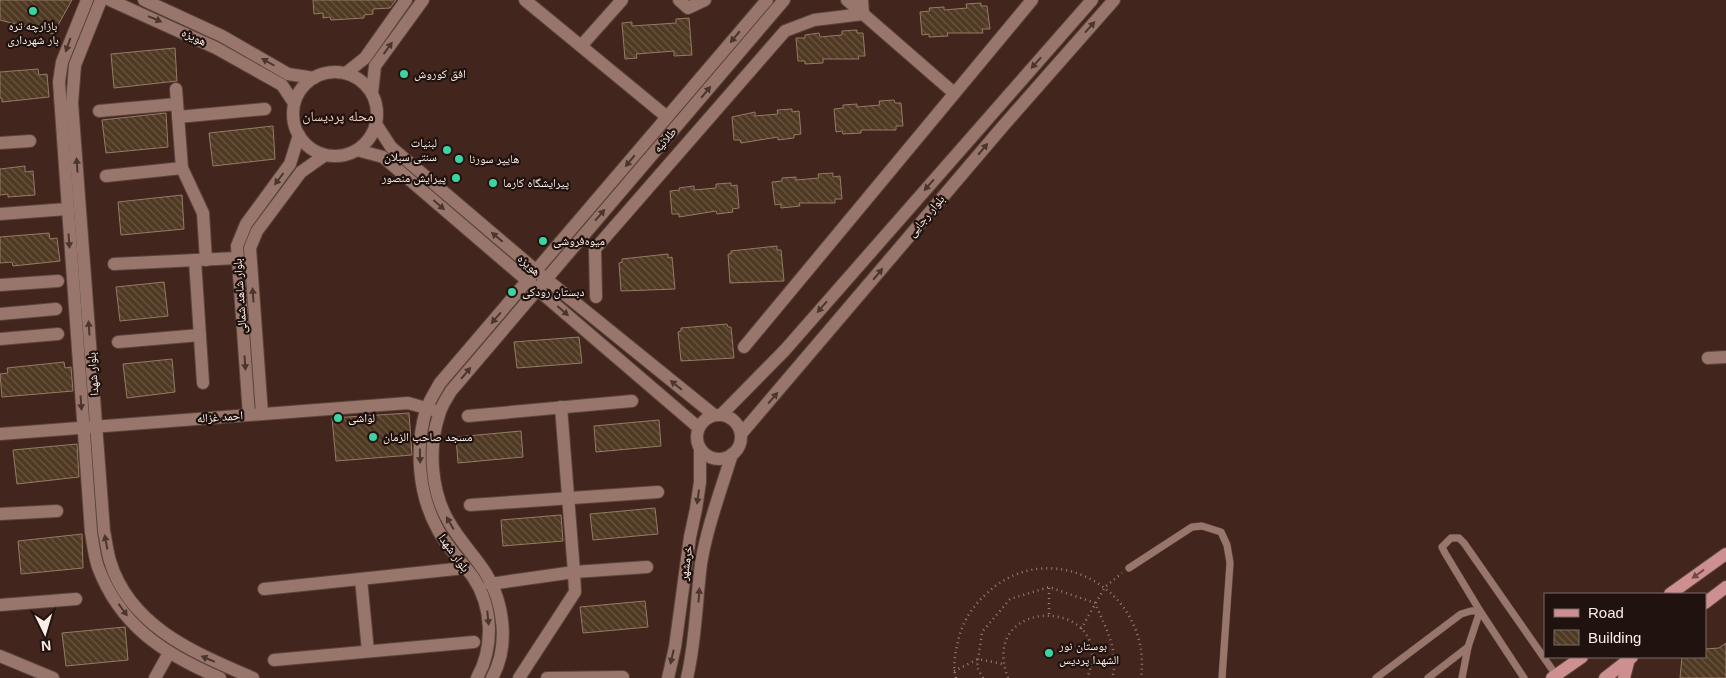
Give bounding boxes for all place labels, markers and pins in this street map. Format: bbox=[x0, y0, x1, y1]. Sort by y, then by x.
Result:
marker: بازارچه تره بار شهرداری bbox=[27, 5, 39, 17]
place label: بازارچه تره بار شهرداری bbox=[7, 19, 59, 47]
place label: افق کوروش bbox=[414, 67, 466, 81]
marker: افق کوروش bbox=[398, 68, 410, 80]
place label: لبنیات سنتی سبلان bbox=[384, 136, 437, 164]
marker: لبنیات سنتی سبلان bbox=[441, 144, 453, 156]
place label: هایپر سورنا bbox=[469, 152, 519, 166]
marker: هایپر سورنا bbox=[453, 153, 465, 165]
place label: پیرایش منصور bbox=[381, 171, 446, 185]
marker: پیرایش منصور bbox=[450, 172, 462, 184]
place label: پیرایشگاه کارما bbox=[503, 176, 570, 190]
marker: پیرایشگاه کارما bbox=[487, 177, 499, 189]
place label: میوه‌فروشی bbox=[553, 234, 605, 248]
marker: میوه‌فروشی bbox=[537, 235, 549, 247]
place label: دبستان رودکی bbox=[522, 285, 584, 299]
marker: دبستان رودکی bbox=[506, 286, 518, 298]
place label: لواشی bbox=[348, 411, 375, 425]
marker: لواشی bbox=[332, 412, 344, 424]
place label: مسجد صاحب الزمان bbox=[383, 430, 472, 444]
marker: مسجد صاحب الزمان bbox=[367, 431, 379, 443]
place label: بوستان نور الشهدا پردیس bbox=[1058, 639, 1119, 667]
marker: بوستان نور الشهدا پردیس bbox=[1043, 647, 1055, 659]

